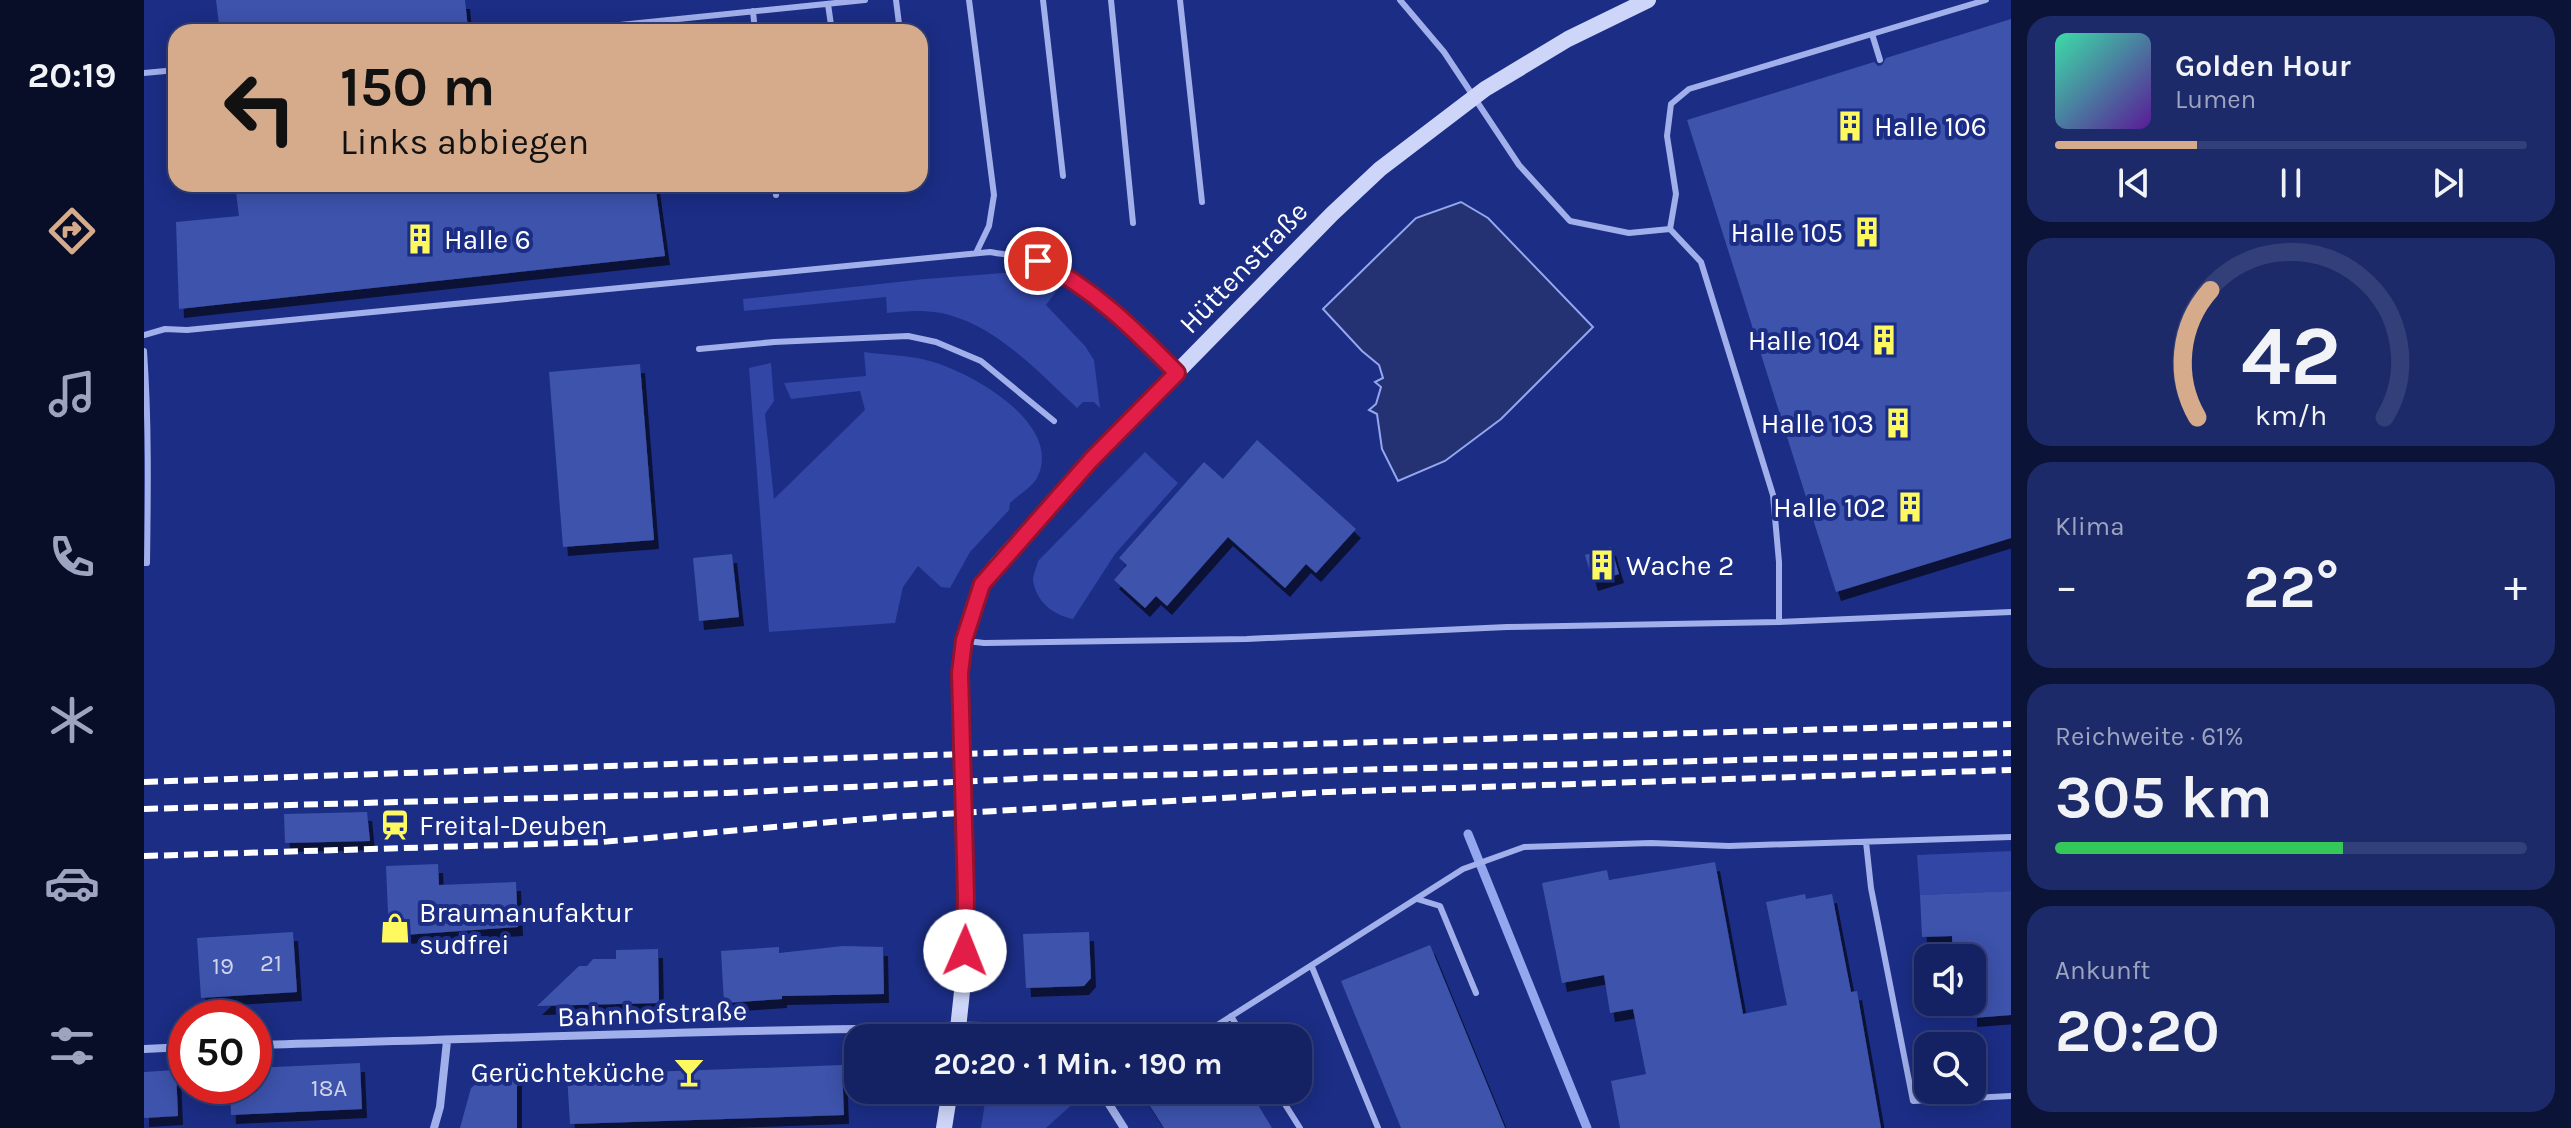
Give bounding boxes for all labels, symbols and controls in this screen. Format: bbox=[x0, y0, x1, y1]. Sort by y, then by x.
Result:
text: Golden Hour bbox=[2175, 48, 2351, 84]
text: 20:19 bbox=[27, 54, 117, 96]
text: 150 m bbox=[340, 54, 495, 119]
icon: left bbox=[208, 56, 312, 160]
text: Lumen bbox=[2175, 84, 2256, 115]
building icon: Halle 106 bbox=[1833, 109, 1867, 143]
place label: Halle 106 bbox=[1874, 110, 1987, 143]
text: Links abbiegen bbox=[340, 121, 589, 163]
icon: previous bbox=[2112, 161, 2156, 205]
icon: pause bbox=[2269, 161, 2313, 205]
icon: next bbox=[2426, 161, 2470, 205]
street label: Hüttenstraße bbox=[1172, 195, 1314, 340]
icon: directions bbox=[44, 203, 100, 259]
building icon: Halle 105 bbox=[1850, 215, 1884, 249]
place label: Halle 105 bbox=[1730, 216, 1843, 249]
building icon: Halle 6 bbox=[403, 222, 437, 256]
place label: Halle 6 bbox=[444, 223, 531, 256]
pin bbox=[1004, 227, 1072, 295]
icon: arrive bbox=[1016, 239, 1060, 283]
text: 42 bbox=[2241, 308, 2341, 405]
building icon: Halle 104 bbox=[1867, 323, 1901, 357]
place label: Halle 104 bbox=[1748, 324, 1860, 357]
icon: music bbox=[44, 366, 100, 422]
text: km/h bbox=[2255, 399, 2327, 432]
building icon: Halle 103 bbox=[1881, 406, 1915, 440]
place label: Halle 103 bbox=[1761, 407, 1874, 440]
building icon: Halle 102 bbox=[1893, 490, 1927, 524]
place label: Halle 102 bbox=[1773, 491, 1886, 524]
text: Klima bbox=[2055, 511, 2124, 542]
icon: phone bbox=[44, 529, 100, 585]
building icon: Wache 2 bbox=[1585, 548, 1619, 582]
place label: Wache 2 bbox=[1626, 549, 1734, 582]
text: 22° bbox=[2243, 552, 2339, 622]
text: − bbox=[2055, 561, 2078, 612]
text: + bbox=[2504, 561, 2527, 612]
icon: climate bbox=[44, 692, 100, 748]
text: Reichweite · 61% bbox=[2055, 721, 2244, 752]
text: 305 km bbox=[2055, 762, 2273, 832]
station icon: Freital-Deuben bbox=[378, 808, 412, 842]
place label: Freital-Deuben bbox=[419, 809, 608, 842]
icon: car bbox=[44, 855, 100, 911]
place label: Braumanufaktur sudfrei bbox=[419, 896, 634, 961]
position arrow bbox=[923, 909, 1007, 993]
shop icon: Braumanufaktur sudfrei bbox=[378, 911, 412, 945]
map controls bbox=[1914, 944, 1986, 1104]
button: sound bbox=[1914, 944, 1986, 1016]
house number: 21 bbox=[260, 949, 282, 977]
house number: 19 bbox=[212, 952, 234, 980]
text: Ankunft bbox=[2055, 955, 2150, 986]
street label: Bahnhofstraße bbox=[556, 994, 748, 1033]
text: 20:20 bbox=[2055, 996, 2220, 1066]
speed limit sign: 50 bbox=[168, 1000, 272, 1104]
icon: filters bbox=[44, 1018, 100, 1074]
button: search bbox=[1914, 1032, 1986, 1104]
text: 20:20 · 1 Min. · 190 m bbox=[933, 1046, 1223, 1082]
bar icon: Gerüchteküche bbox=[672, 1055, 706, 1089]
place label: Gerüchteküche bbox=[471, 1056, 665, 1089]
house number: 18A bbox=[311, 1074, 347, 1102]

